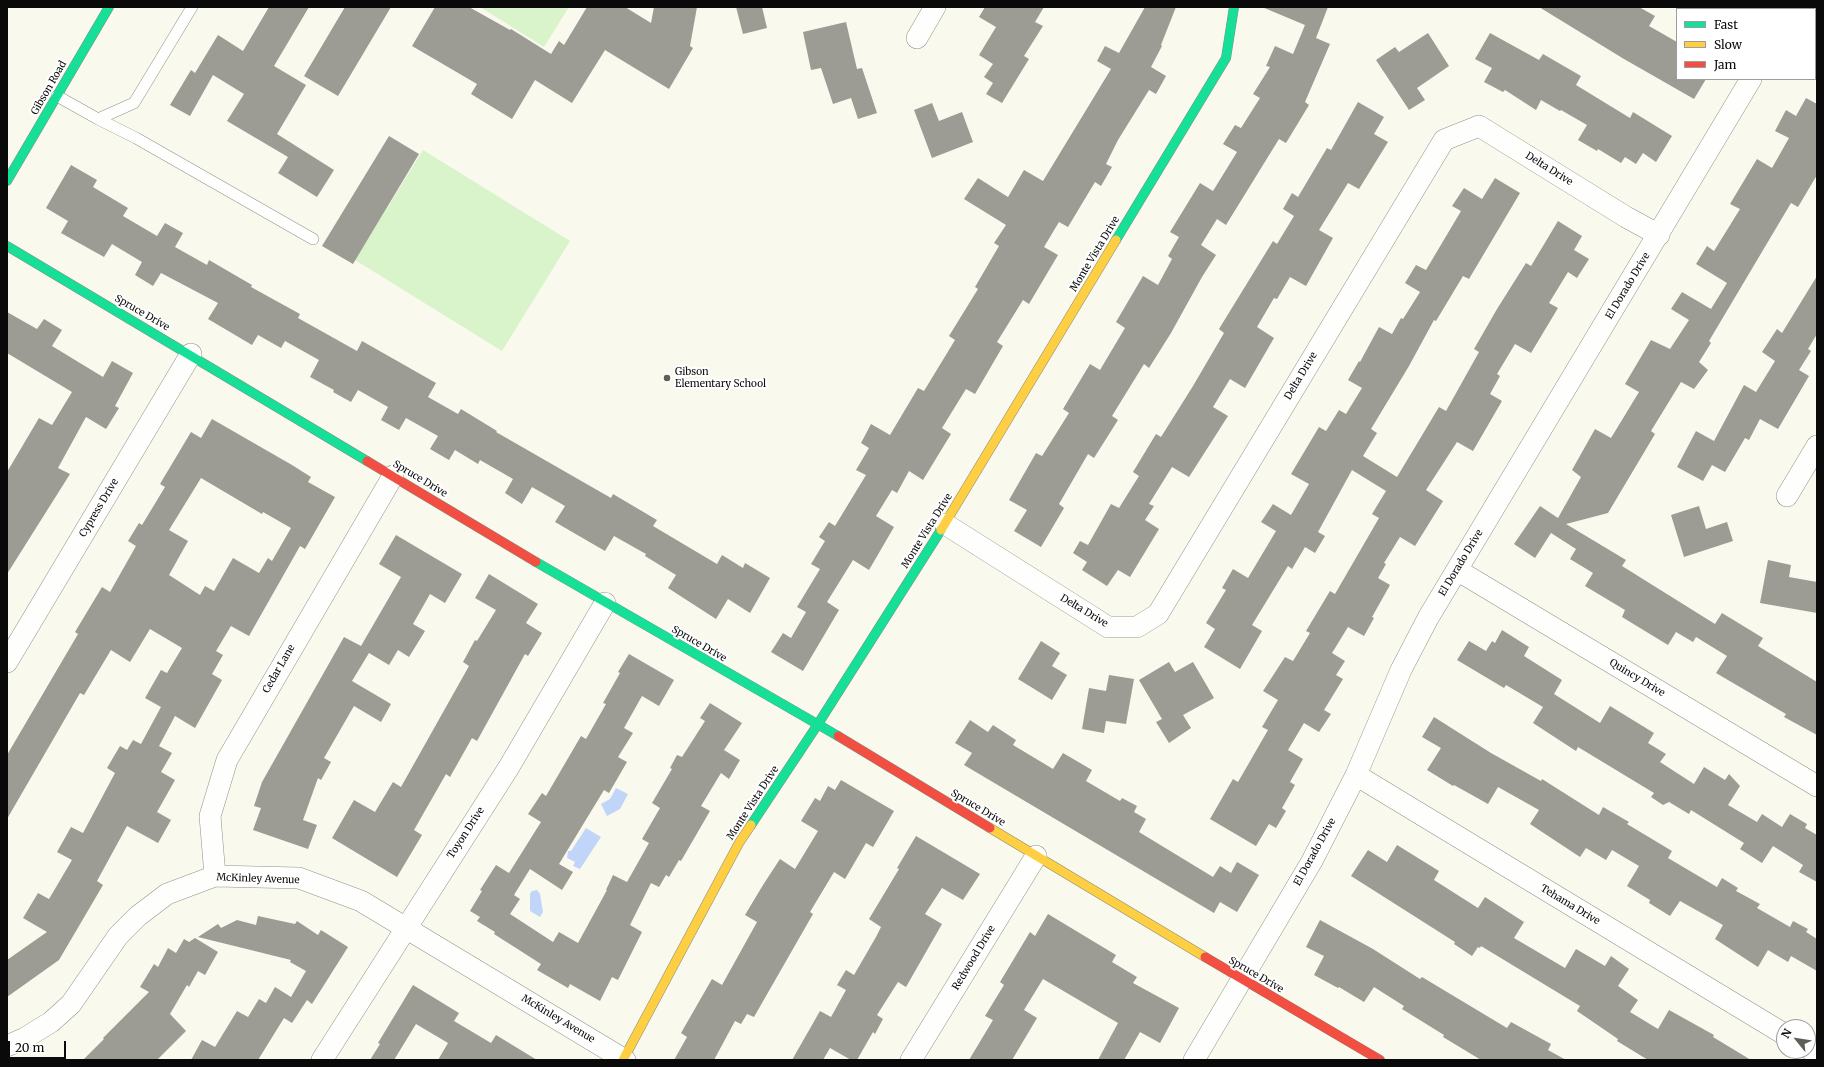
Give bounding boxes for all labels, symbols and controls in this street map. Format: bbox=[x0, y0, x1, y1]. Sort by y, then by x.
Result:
legend bbox=[1676, 8, 1816, 80]
text: Fast bbox=[1714, 17, 1738, 32]
text: Slow bbox=[1714, 37, 1742, 52]
text: Jam bbox=[1714, 57, 1736, 72]
street label: Gibson Road bbox=[29, 59, 69, 117]
street label: Delta Drive bbox=[1523, 150, 1575, 188]
street label: Monte Vista Drive bbox=[1068, 214, 1122, 294]
street label: El Dorado Drive bbox=[1603, 251, 1653, 321]
street label: Spruce Drive bbox=[113, 293, 171, 333]
street label: Delta Drive bbox=[1282, 350, 1320, 402]
place label: Gibson Elementary School bbox=[675, 366, 766, 390]
marker: Gibson Elementary School bbox=[662, 373, 672, 383]
street label: Spruce Drive bbox=[391, 458, 449, 500]
street label: Cypress Drive bbox=[77, 477, 121, 539]
street label: Monte Vista Drive bbox=[899, 491, 955, 571]
street label: El Dorado Drive bbox=[1436, 528, 1486, 598]
street label: Delta Drive bbox=[1058, 592, 1110, 630]
street label: Spruce Drive bbox=[670, 624, 728, 664]
street label: Cedar Lane bbox=[260, 643, 298, 695]
street label: Quincy Drive bbox=[1607, 657, 1667, 699]
street label: Monte Vista Drive bbox=[725, 764, 781, 842]
street label: Spruce Drive bbox=[949, 787, 1007, 829]
street label: Toyon Drive bbox=[445, 805, 487, 861]
street label: El Dorado Drive bbox=[1291, 816, 1339, 888]
street label: McKinley Avenue bbox=[216, 872, 300, 886]
street label: Tehama Drive bbox=[1538, 883, 1602, 927]
street label: Redwood Drive bbox=[950, 924, 998, 992]
street label: Spruce Drive bbox=[1227, 955, 1285, 995]
street label: McKinley Avenue bbox=[519, 992, 597, 1046]
north arrow bbox=[1776, 1019, 1816, 1059]
text: N bbox=[1778, 1026, 1795, 1041]
scale bar bbox=[10, 1033, 68, 1059]
text: 20 m bbox=[15, 1040, 44, 1055]

